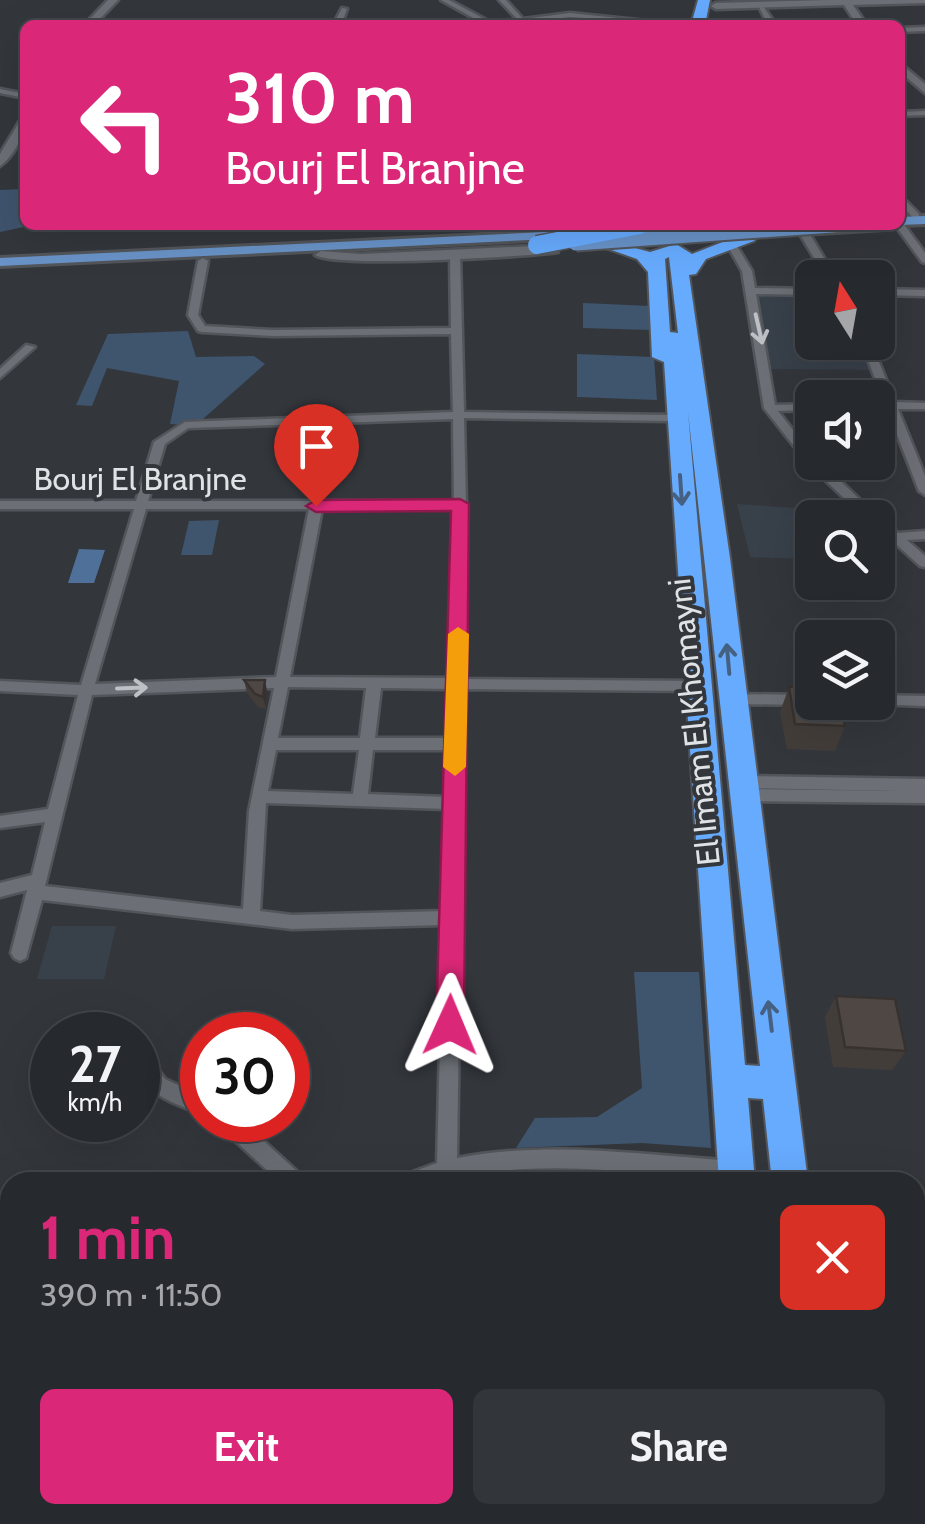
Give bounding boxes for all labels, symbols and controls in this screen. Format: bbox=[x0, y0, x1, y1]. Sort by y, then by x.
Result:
text: 310 m bbox=[225, 55, 415, 141]
icon: left bbox=[60, 60, 190, 190]
text: Bourj El Branjne bbox=[225, 141, 525, 195]
north arrow bbox=[795, 260, 895, 360]
map controls bbox=[795, 260, 895, 720]
one-way arrow bbox=[751, 312, 769, 344]
button: sound bbox=[795, 380, 895, 480]
pin bbox=[274, 404, 359, 507]
icon: arrive bbox=[289, 419, 344, 474]
street label: Bourj El Branjne bbox=[33, 459, 247, 498]
one-way arrow bbox=[672, 474, 691, 506]
button: search bbox=[795, 500, 895, 600]
street label: El Imam El Khomayni bbox=[659, 577, 728, 867]
button: layers bbox=[795, 620, 895, 720]
one-way arrow bbox=[719, 643, 738, 675]
one-way arrow bbox=[116, 679, 148, 698]
position arrow bbox=[398, 973, 502, 1077]
one-way arrow bbox=[760, 1001, 779, 1033]
speed limit sign: 30 bbox=[180, 1012, 310, 1142]
text: 27 bbox=[69, 1034, 121, 1095]
text: km/h bbox=[68, 1087, 122, 1117]
text: 1 min bbox=[40, 1201, 175, 1274]
button: close bbox=[780, 1205, 885, 1310]
text: 390 m · 11:50 bbox=[40, 1275, 222, 1314]
button: Exit bbox=[40, 1389, 453, 1504]
button: Share bbox=[473, 1389, 885, 1504]

